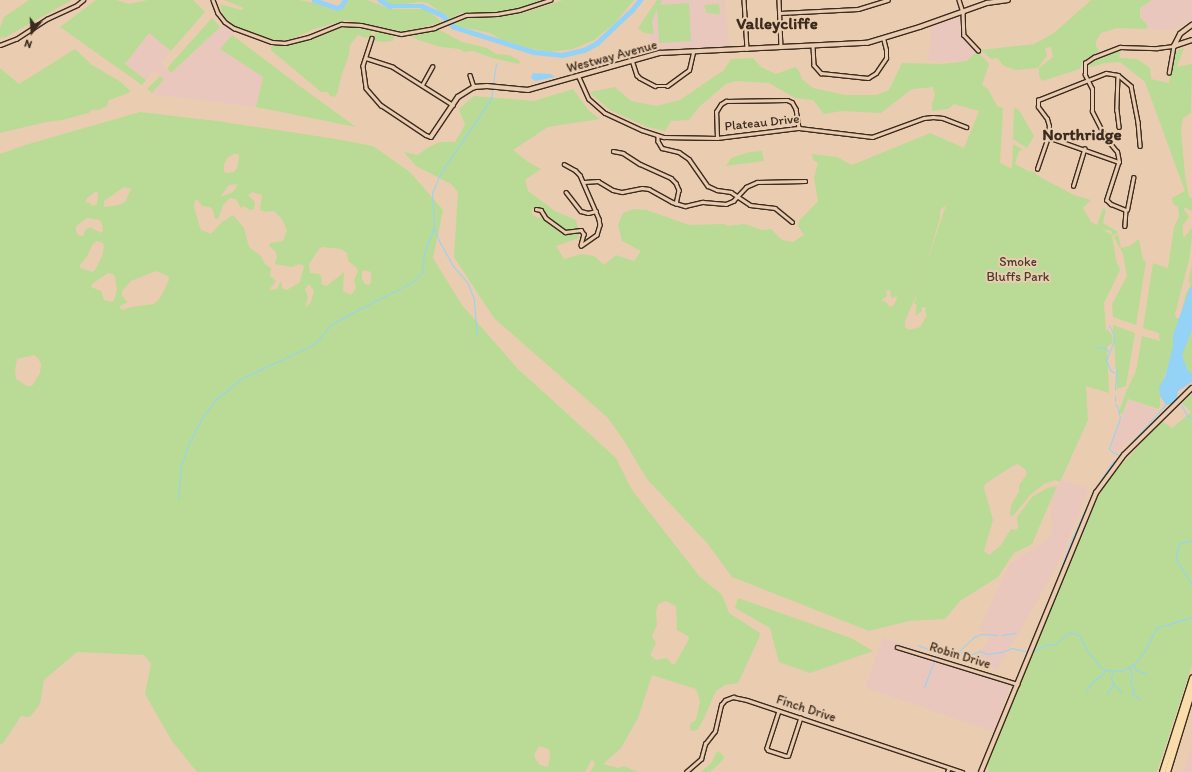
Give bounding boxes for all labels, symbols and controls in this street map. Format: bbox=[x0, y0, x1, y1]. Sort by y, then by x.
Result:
north arrow bbox=[12, 12, 52, 52]
district label: Valleycliffe bbox=[736, 14, 818, 34]
text: N bbox=[23, 37, 34, 51]
street label: Westway Avenue bbox=[565, 38, 659, 76]
street label: Plateau Drive bbox=[724, 111, 800, 135]
district label: Northridge bbox=[1042, 125, 1122, 145]
park label: Smoke Bluffs Park bbox=[986, 255, 1050, 286]
street label: Robin Drive bbox=[927, 639, 993, 673]
street label: Finch Drive bbox=[774, 692, 838, 726]

